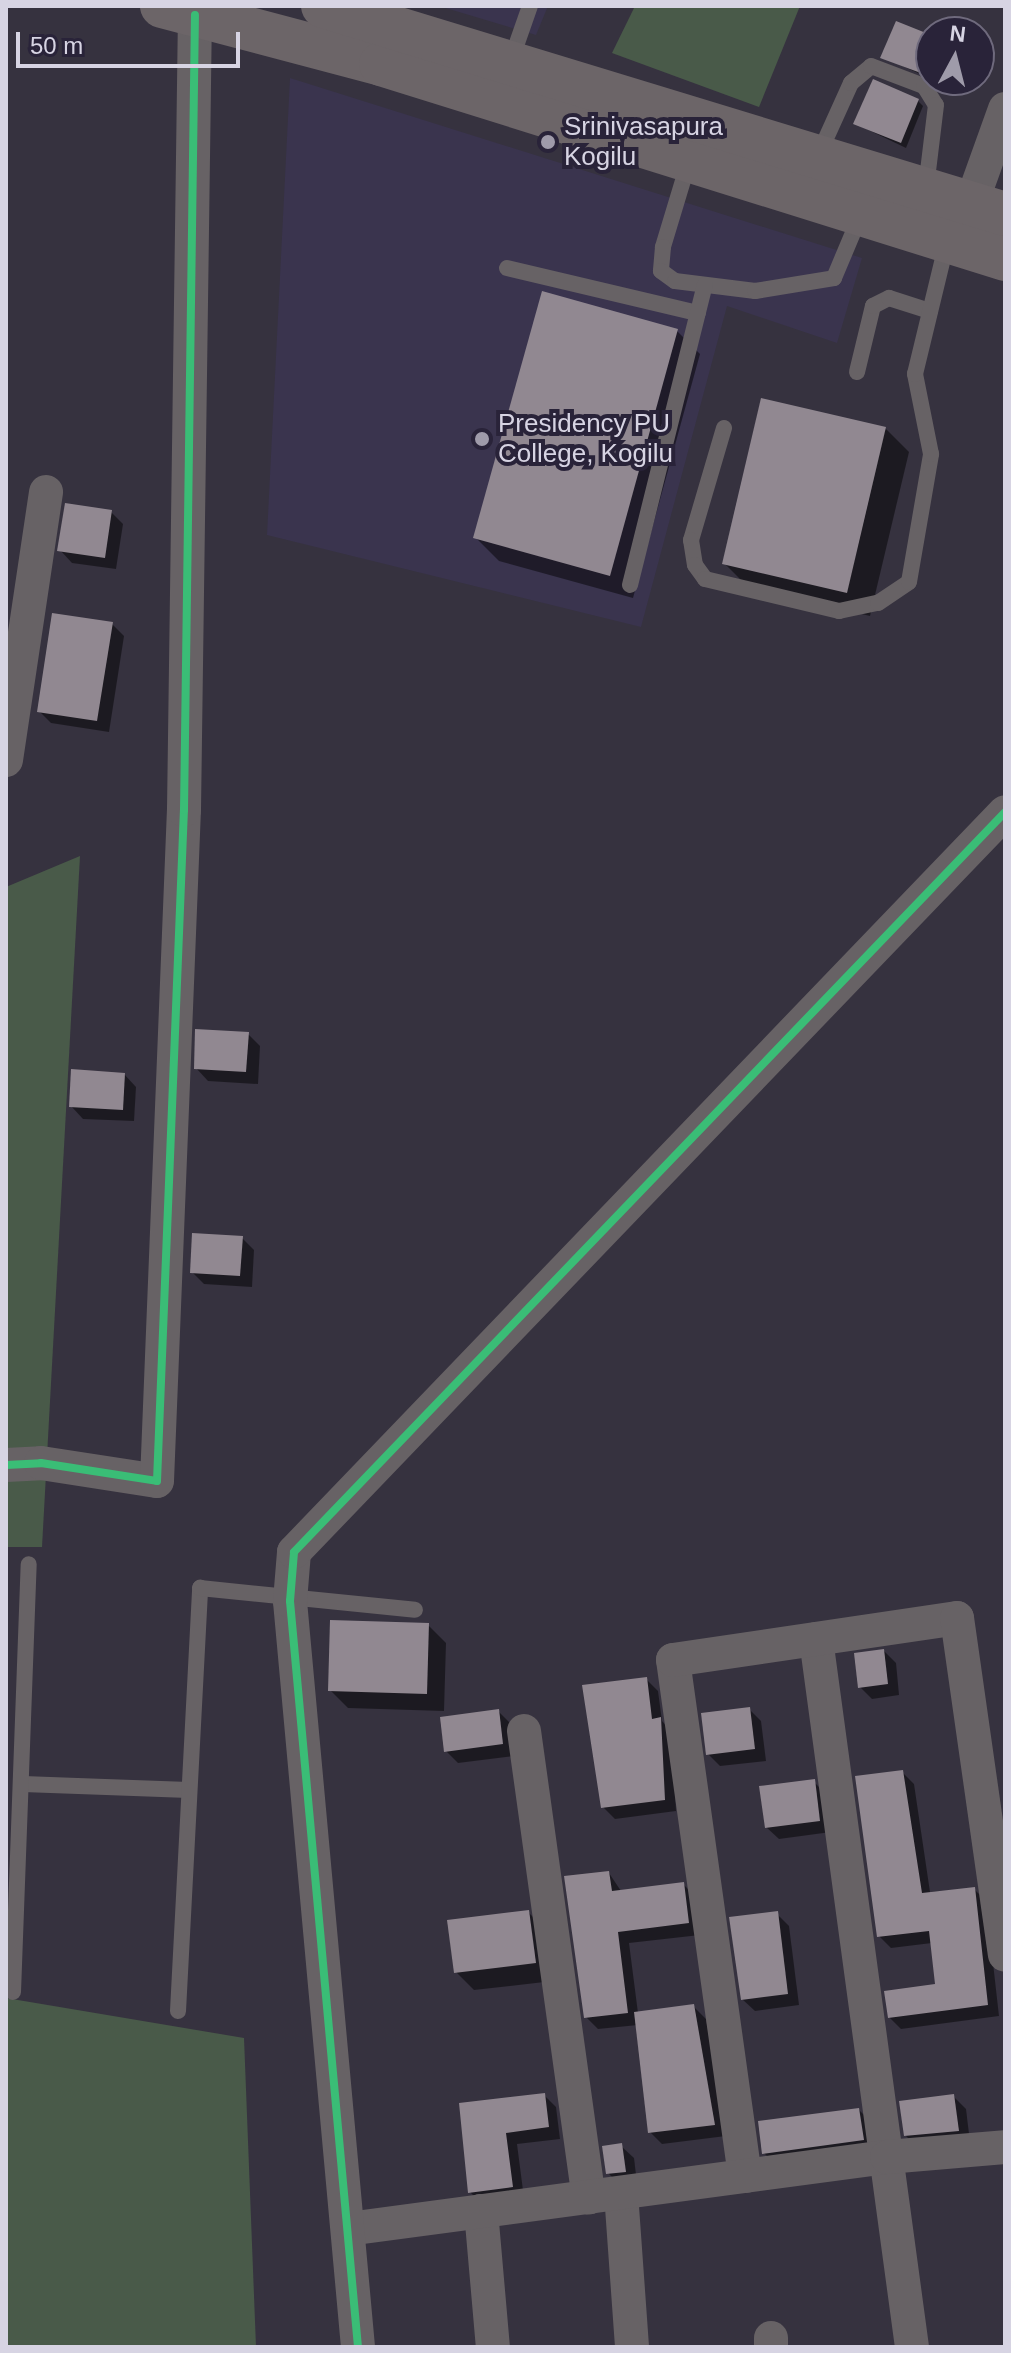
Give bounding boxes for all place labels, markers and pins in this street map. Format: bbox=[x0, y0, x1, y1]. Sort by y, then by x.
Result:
place label: Srinivasapura Kogilu bbox=[564, 111, 723, 172]
marker: Srinivasapura Kogilu bbox=[539, 133, 557, 151]
place label: Presidency PU College, Kogilu bbox=[498, 408, 673, 470]
marker: Presidency PU College, Kogilu bbox=[473, 430, 491, 448]

